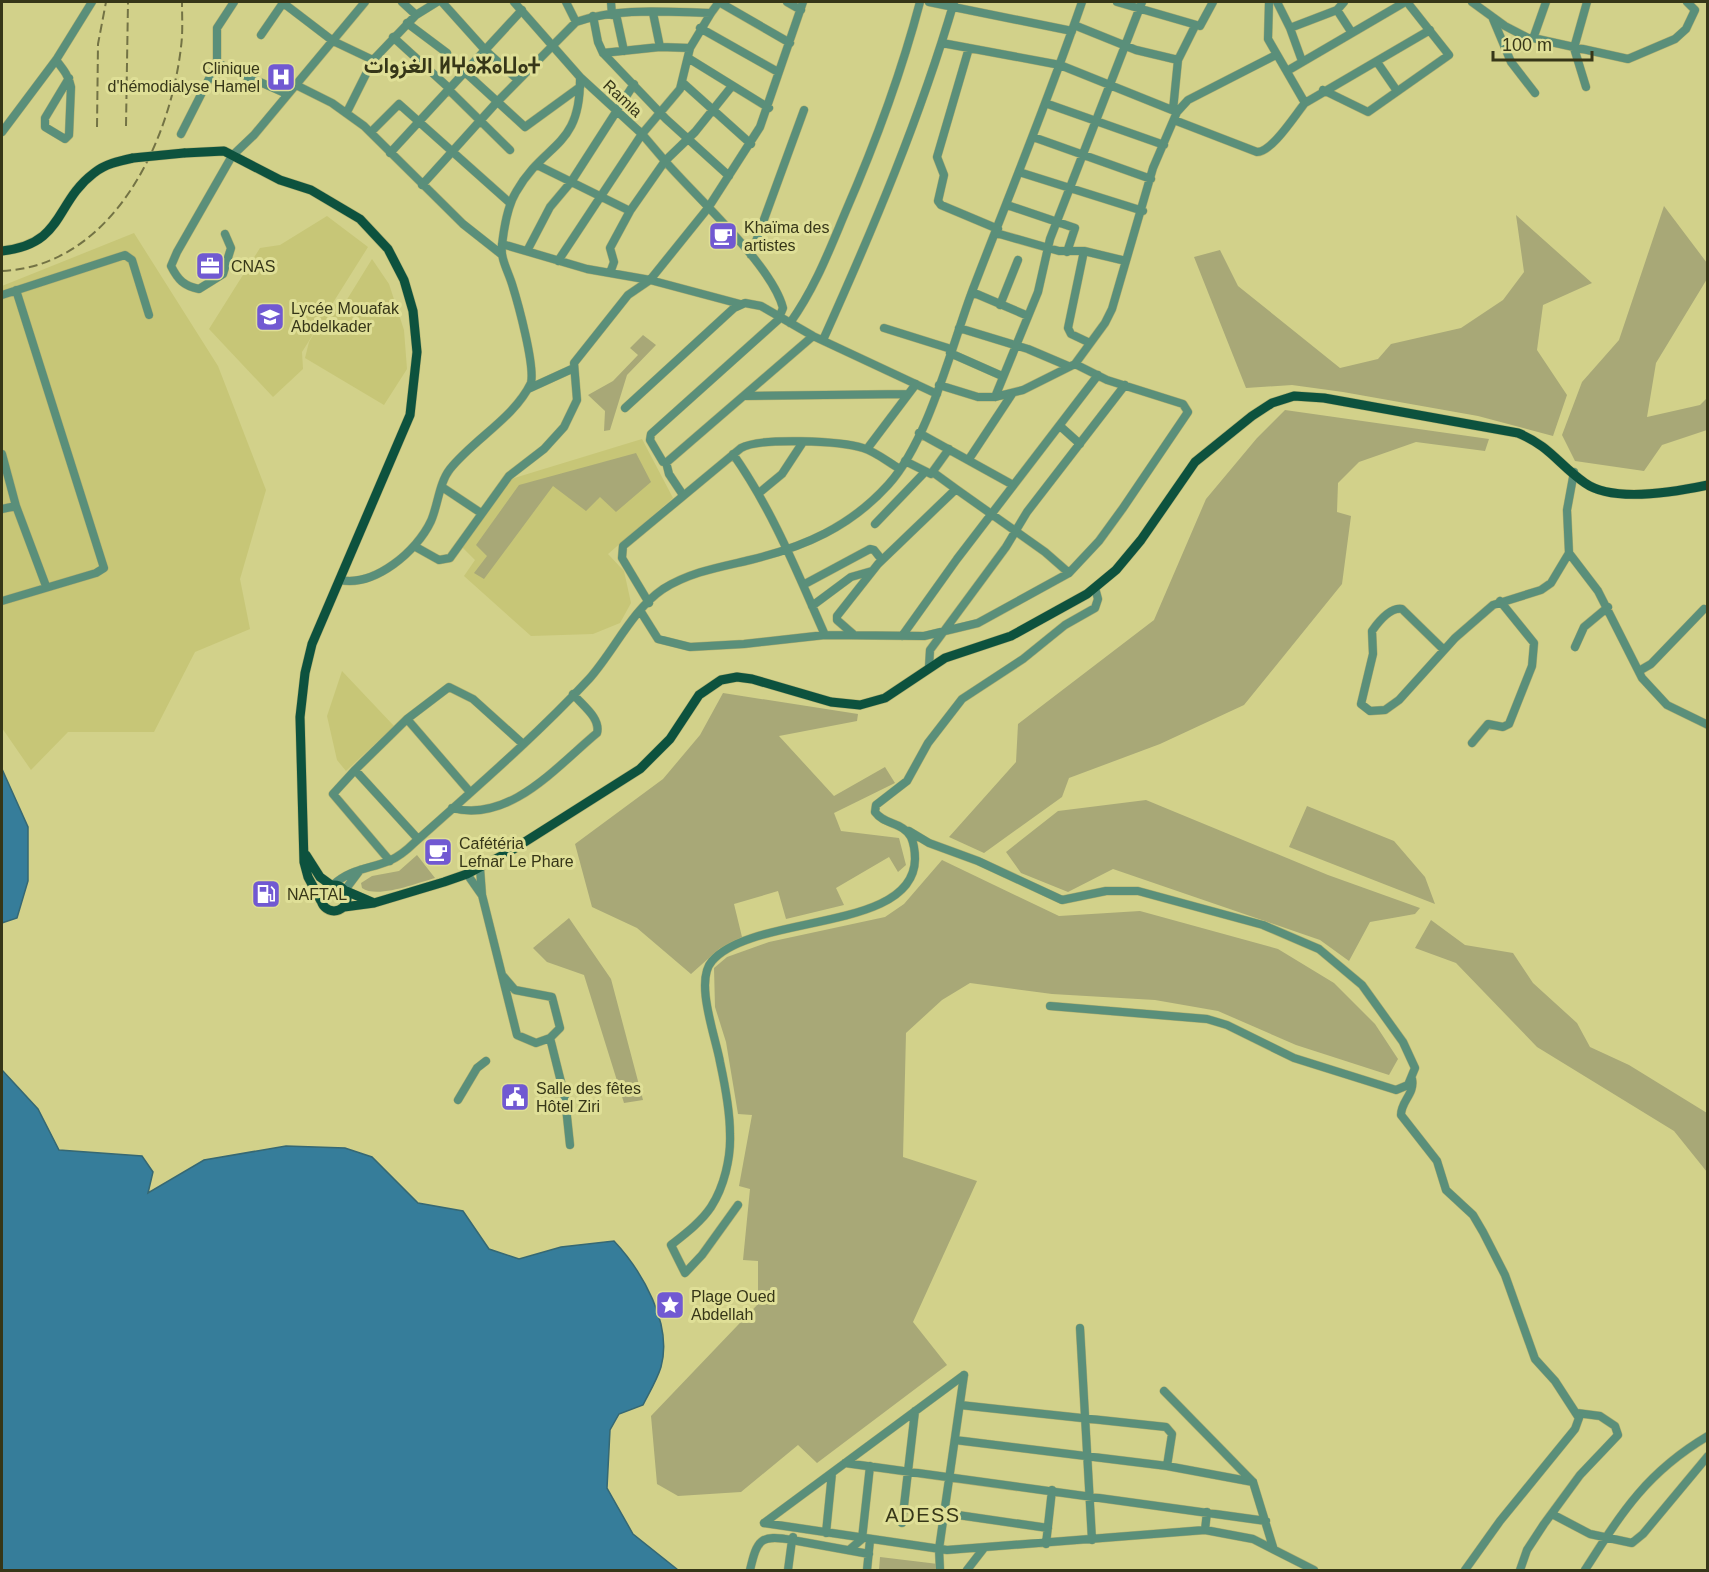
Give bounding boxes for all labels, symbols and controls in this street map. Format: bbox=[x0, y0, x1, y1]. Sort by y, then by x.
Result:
scale bar bbox=[1493, 24, 1592, 62]
text: 100 m bbox=[1502, 35, 1552, 55]
district label: الغزوات ⵍⵖⴰⵣⴰⵡⴰⵜ bbox=[364, 53, 540, 79]
place label: Clinique d'hémodialyse Hamel bbox=[108, 60, 260, 95]
hospital icon: Clinique d'hémodialyse Hamel bbox=[265, 61, 297, 93]
street label: Ramla bbox=[600, 76, 645, 120]
place label: Khaïma des artistes bbox=[744, 219, 829, 254]
cafe icon: Khaïma des artistes bbox=[707, 220, 739, 252]
office icon: CNAS bbox=[194, 250, 226, 282]
place label: CNAS bbox=[231, 258, 275, 275]
place label: Lycée Mouafak Abdelkader bbox=[291, 300, 400, 335]
school or university icon: Lycée Mouafak Abdelkader bbox=[254, 301, 286, 333]
place label: Cafétéria Lefnar Le Phare bbox=[459, 835, 574, 870]
cafe icon: Cafétéria Lefnar Le Phare bbox=[422, 836, 454, 868]
fuel station icon: NAFTAL bbox=[250, 878, 282, 910]
place label: NAFTAL bbox=[287, 886, 347, 903]
place label: Salle des fêtes Hôtel Ziri bbox=[536, 1080, 641, 1115]
public building icon: Salle des fêtes Hôtel Ziri bbox=[499, 1081, 531, 1113]
place label: Plage Oued Abdellah bbox=[691, 1288, 776, 1323]
place icon: Plage Oued Abdellah bbox=[654, 1289, 686, 1321]
district label: ADESS bbox=[885, 1504, 961, 1526]

